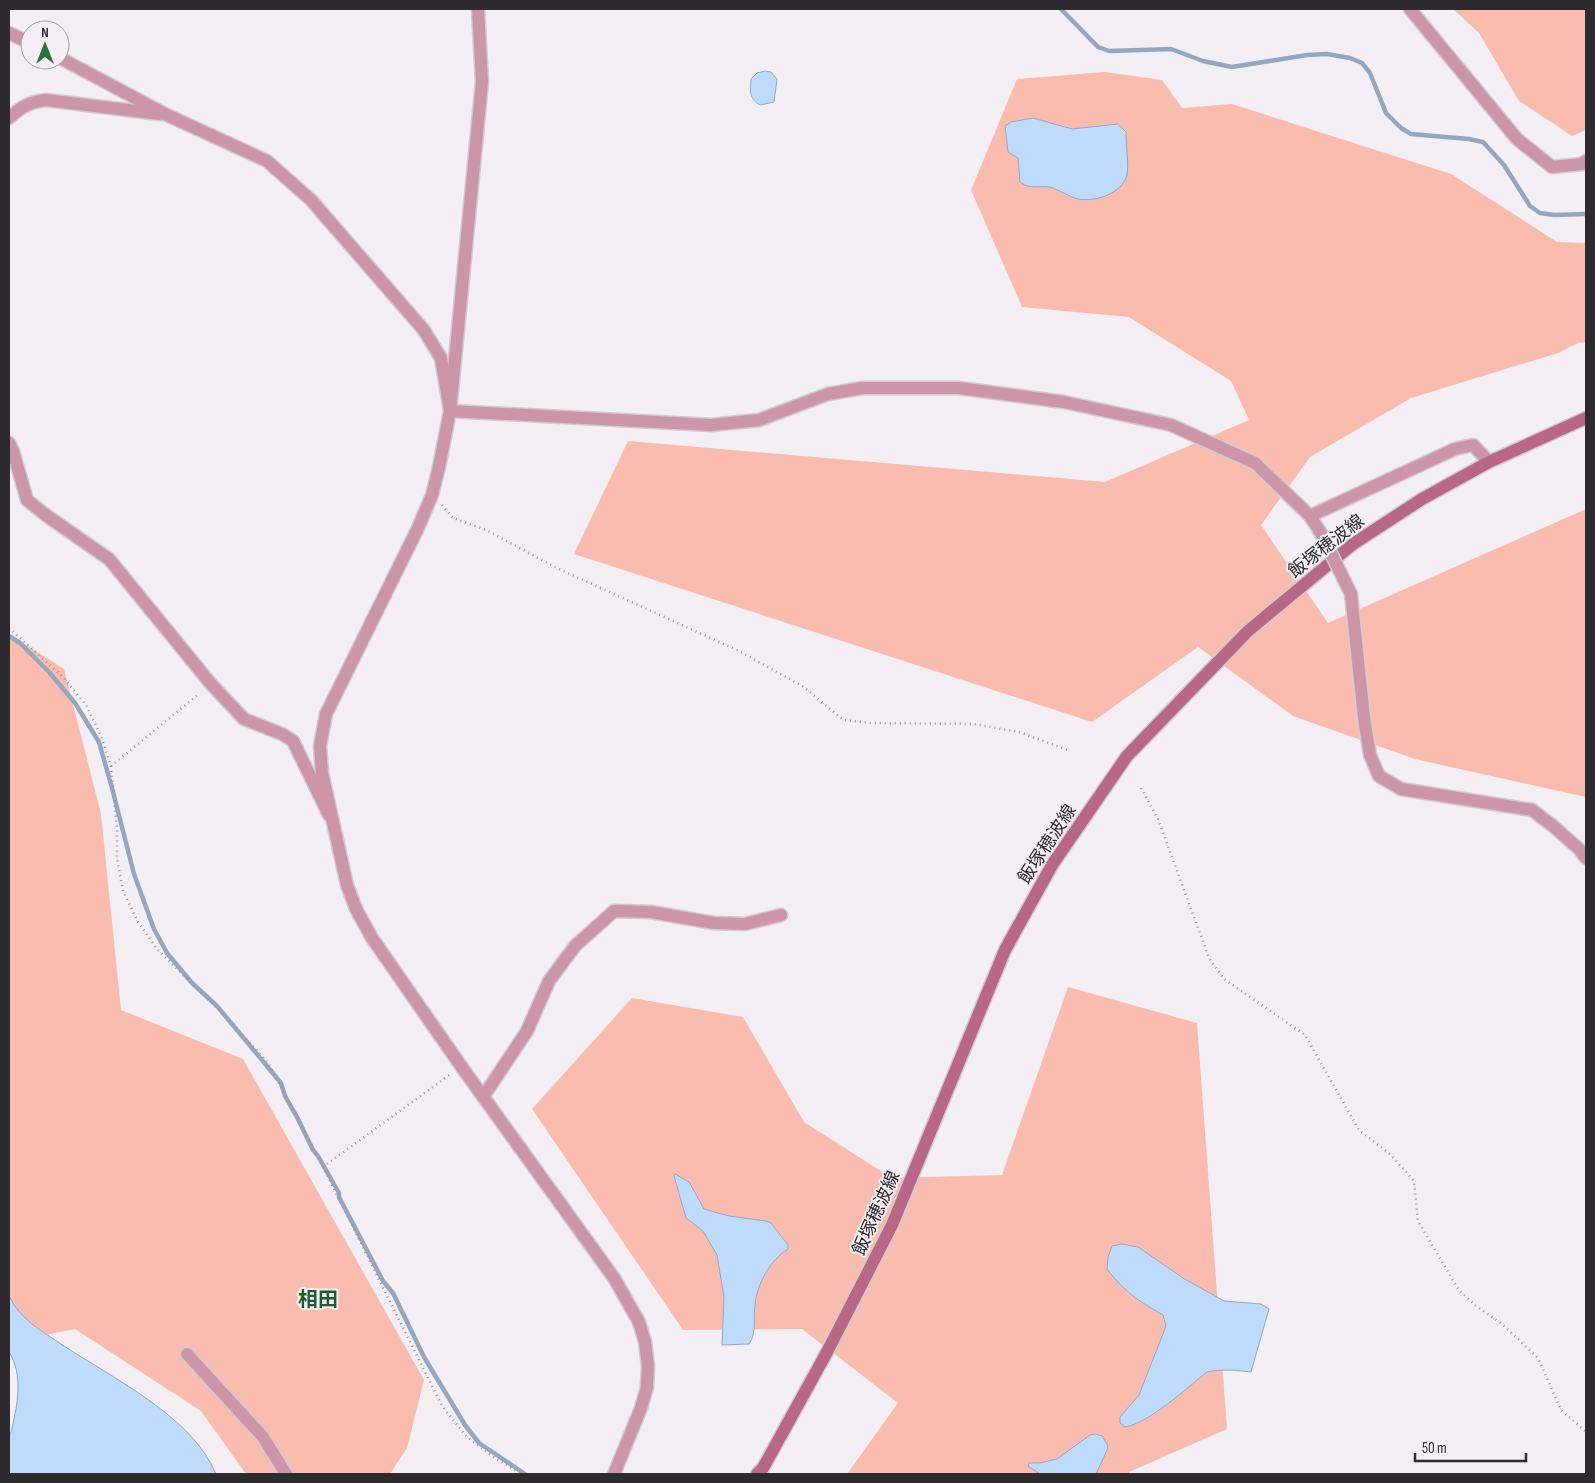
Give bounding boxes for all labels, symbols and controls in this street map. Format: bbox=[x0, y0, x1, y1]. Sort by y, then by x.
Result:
north arrow bbox=[20, 20, 70, 70]
text: N bbox=[41, 24, 49, 41]
street label: 飯塚穂波線 bbox=[1284, 510, 1368, 582]
street label: 飯塚穂波線 bbox=[1014, 801, 1081, 888]
street label: 飯塚穂波線 bbox=[849, 1168, 904, 1259]
district label: 相田 bbox=[298, 1288, 338, 1312]
scale bar bbox=[1415, 1430, 1526, 1462]
text: 50 m bbox=[1422, 1439, 1447, 1458]

